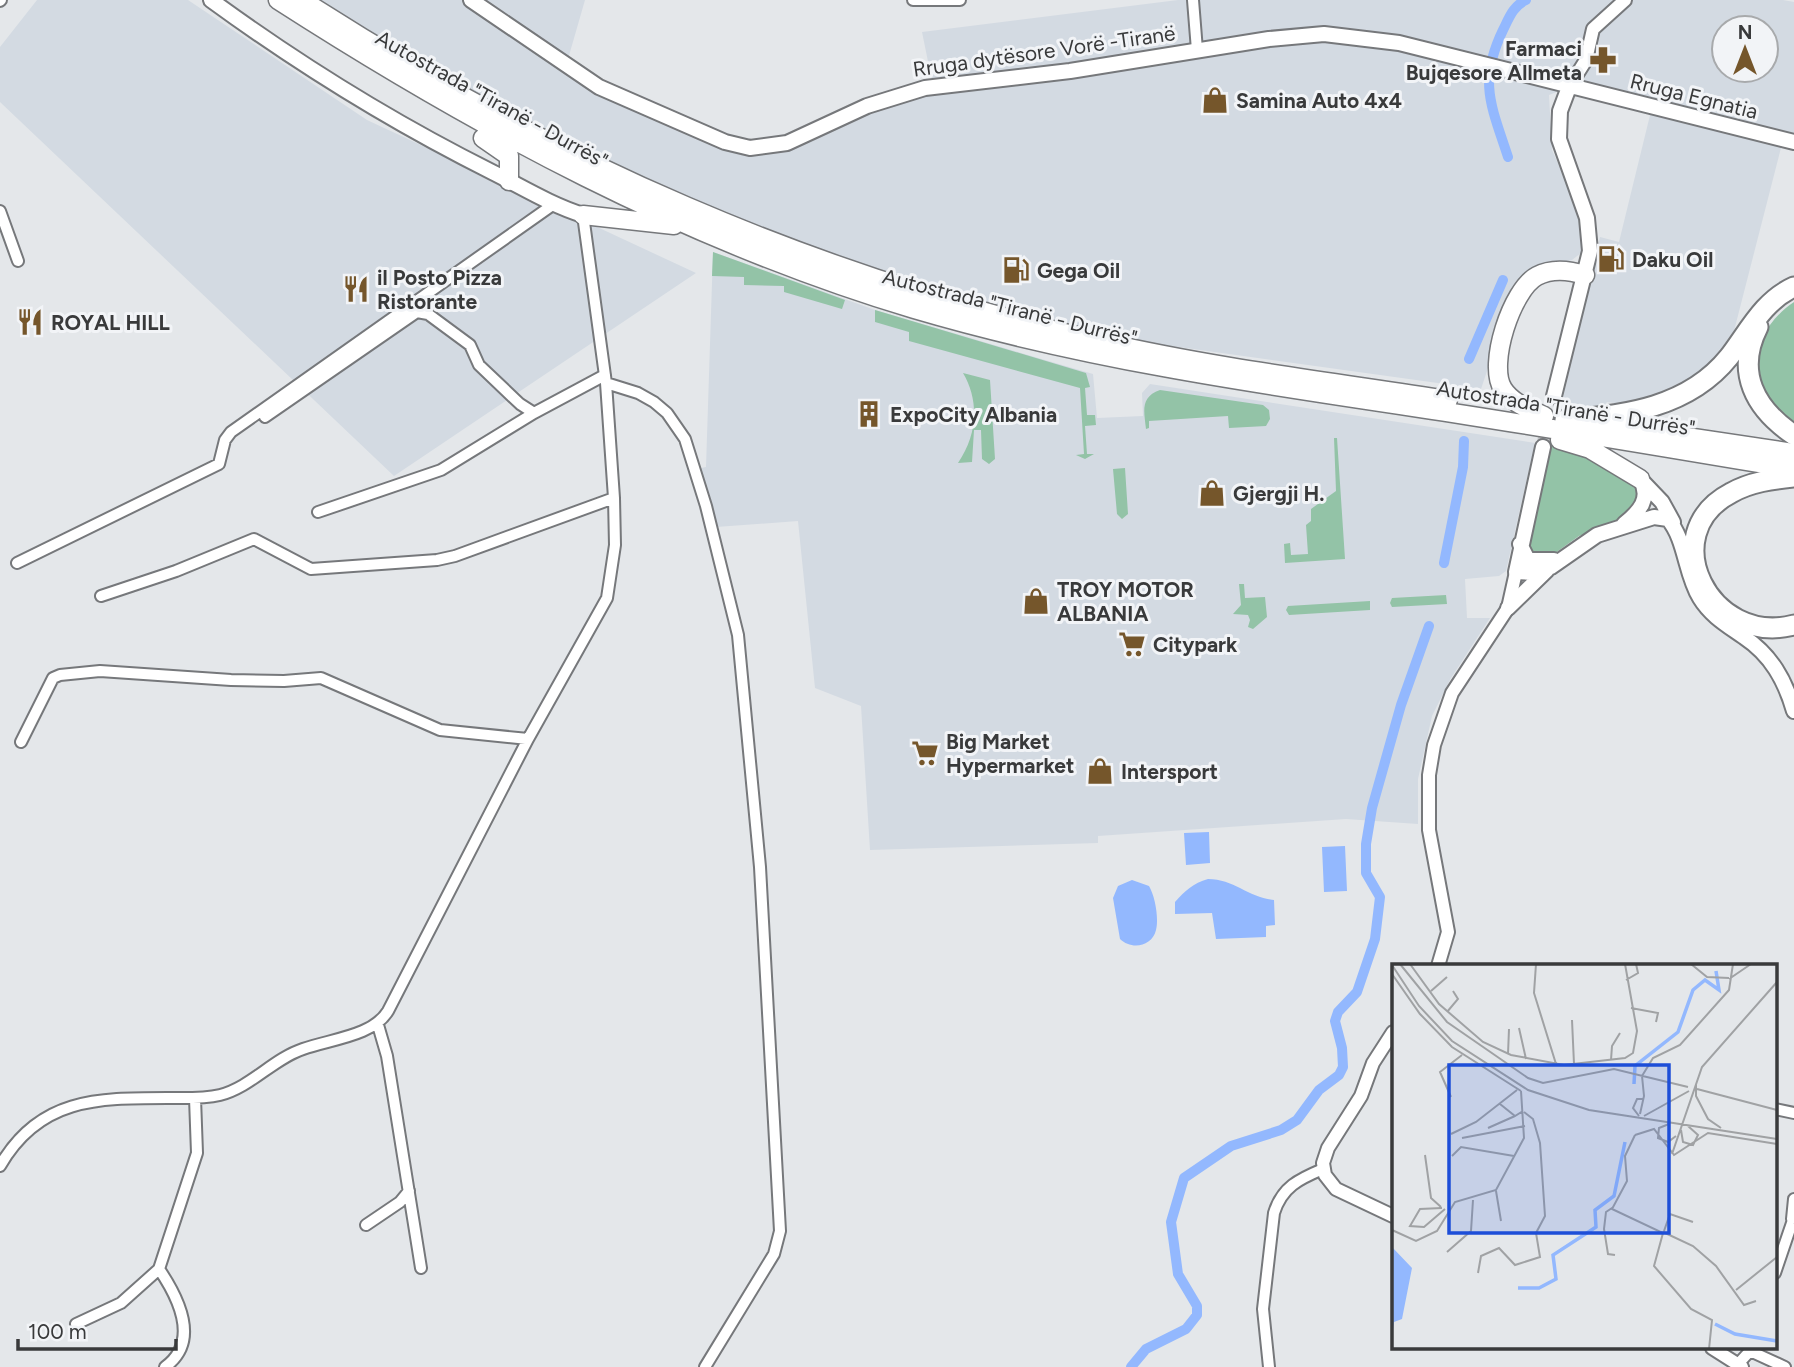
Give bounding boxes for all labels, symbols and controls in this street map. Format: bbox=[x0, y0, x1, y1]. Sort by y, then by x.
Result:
north arrow bbox=[1710, 14, 1780, 84]
street label: Rruga dytësore Vorë -Tiranë bbox=[911, 20, 1177, 82]
text: N bbox=[1738, 21, 1752, 44]
street label: Autostrada "Tiranë - Durrës" bbox=[372, 25, 612, 173]
place label: Farmaci Bujqesore Allmeta bbox=[1406, 36, 1582, 85]
pharmacy icon: Farmaci Bujqesore Allmeta bbox=[1588, 45, 1618, 75]
street label: Rruga Egnatia bbox=[1627, 68, 1761, 124]
shop icon: Samina Auto 4x4 bbox=[1200, 85, 1230, 115]
place label: Samina Auto 4x4 bbox=[1236, 88, 1402, 113]
fuel station icon: Daku Oil bbox=[1596, 244, 1626, 274]
place label: Daku Oil bbox=[1632, 247, 1713, 272]
fuel station icon: Gega Oil bbox=[1001, 255, 1031, 285]
place label: Gega Oil bbox=[1037, 258, 1120, 283]
street label: Autostrada "Tiranë - Durrës" bbox=[880, 263, 1140, 351]
place label: il Posto Pizza Ristorante bbox=[377, 265, 502, 314]
restaurant icon: il Posto Pizza Ristorante bbox=[341, 274, 371, 304]
restaurant icon: ROYAL HILL bbox=[15, 307, 45, 337]
place label: ROYAL HILL bbox=[51, 310, 170, 335]
street label: Autostrada "Tiranë - Durrës" bbox=[1435, 375, 1697, 441]
building icon: ExpoCity Albania bbox=[854, 399, 884, 429]
place label: ExpoCity Albania bbox=[890, 402, 1057, 427]
shop icon: Gjergji H. bbox=[1197, 478, 1227, 508]
place label: Gjergji H. bbox=[1233, 481, 1325, 506]
place label: TROY MOTOR ALBANIA bbox=[1057, 577, 1194, 626]
shop icon: TROY MOTOR ALBANIA bbox=[1021, 586, 1051, 616]
supermarket icon: Citypark bbox=[1117, 629, 1147, 659]
place label: Citypark bbox=[1153, 632, 1238, 657]
place label: Big Market Hypermarket bbox=[946, 729, 1074, 778]
supermarket icon: Big Market Hypermarket bbox=[910, 738, 940, 768]
shop icon: Intersport bbox=[1085, 756, 1115, 786]
place label: Intersport bbox=[1121, 759, 1218, 784]
inset map bbox=[1392, 964, 1776, 1350]
scale bar bbox=[18, 1308, 175, 1352]
text: 100 m bbox=[28, 1319, 87, 1344]

